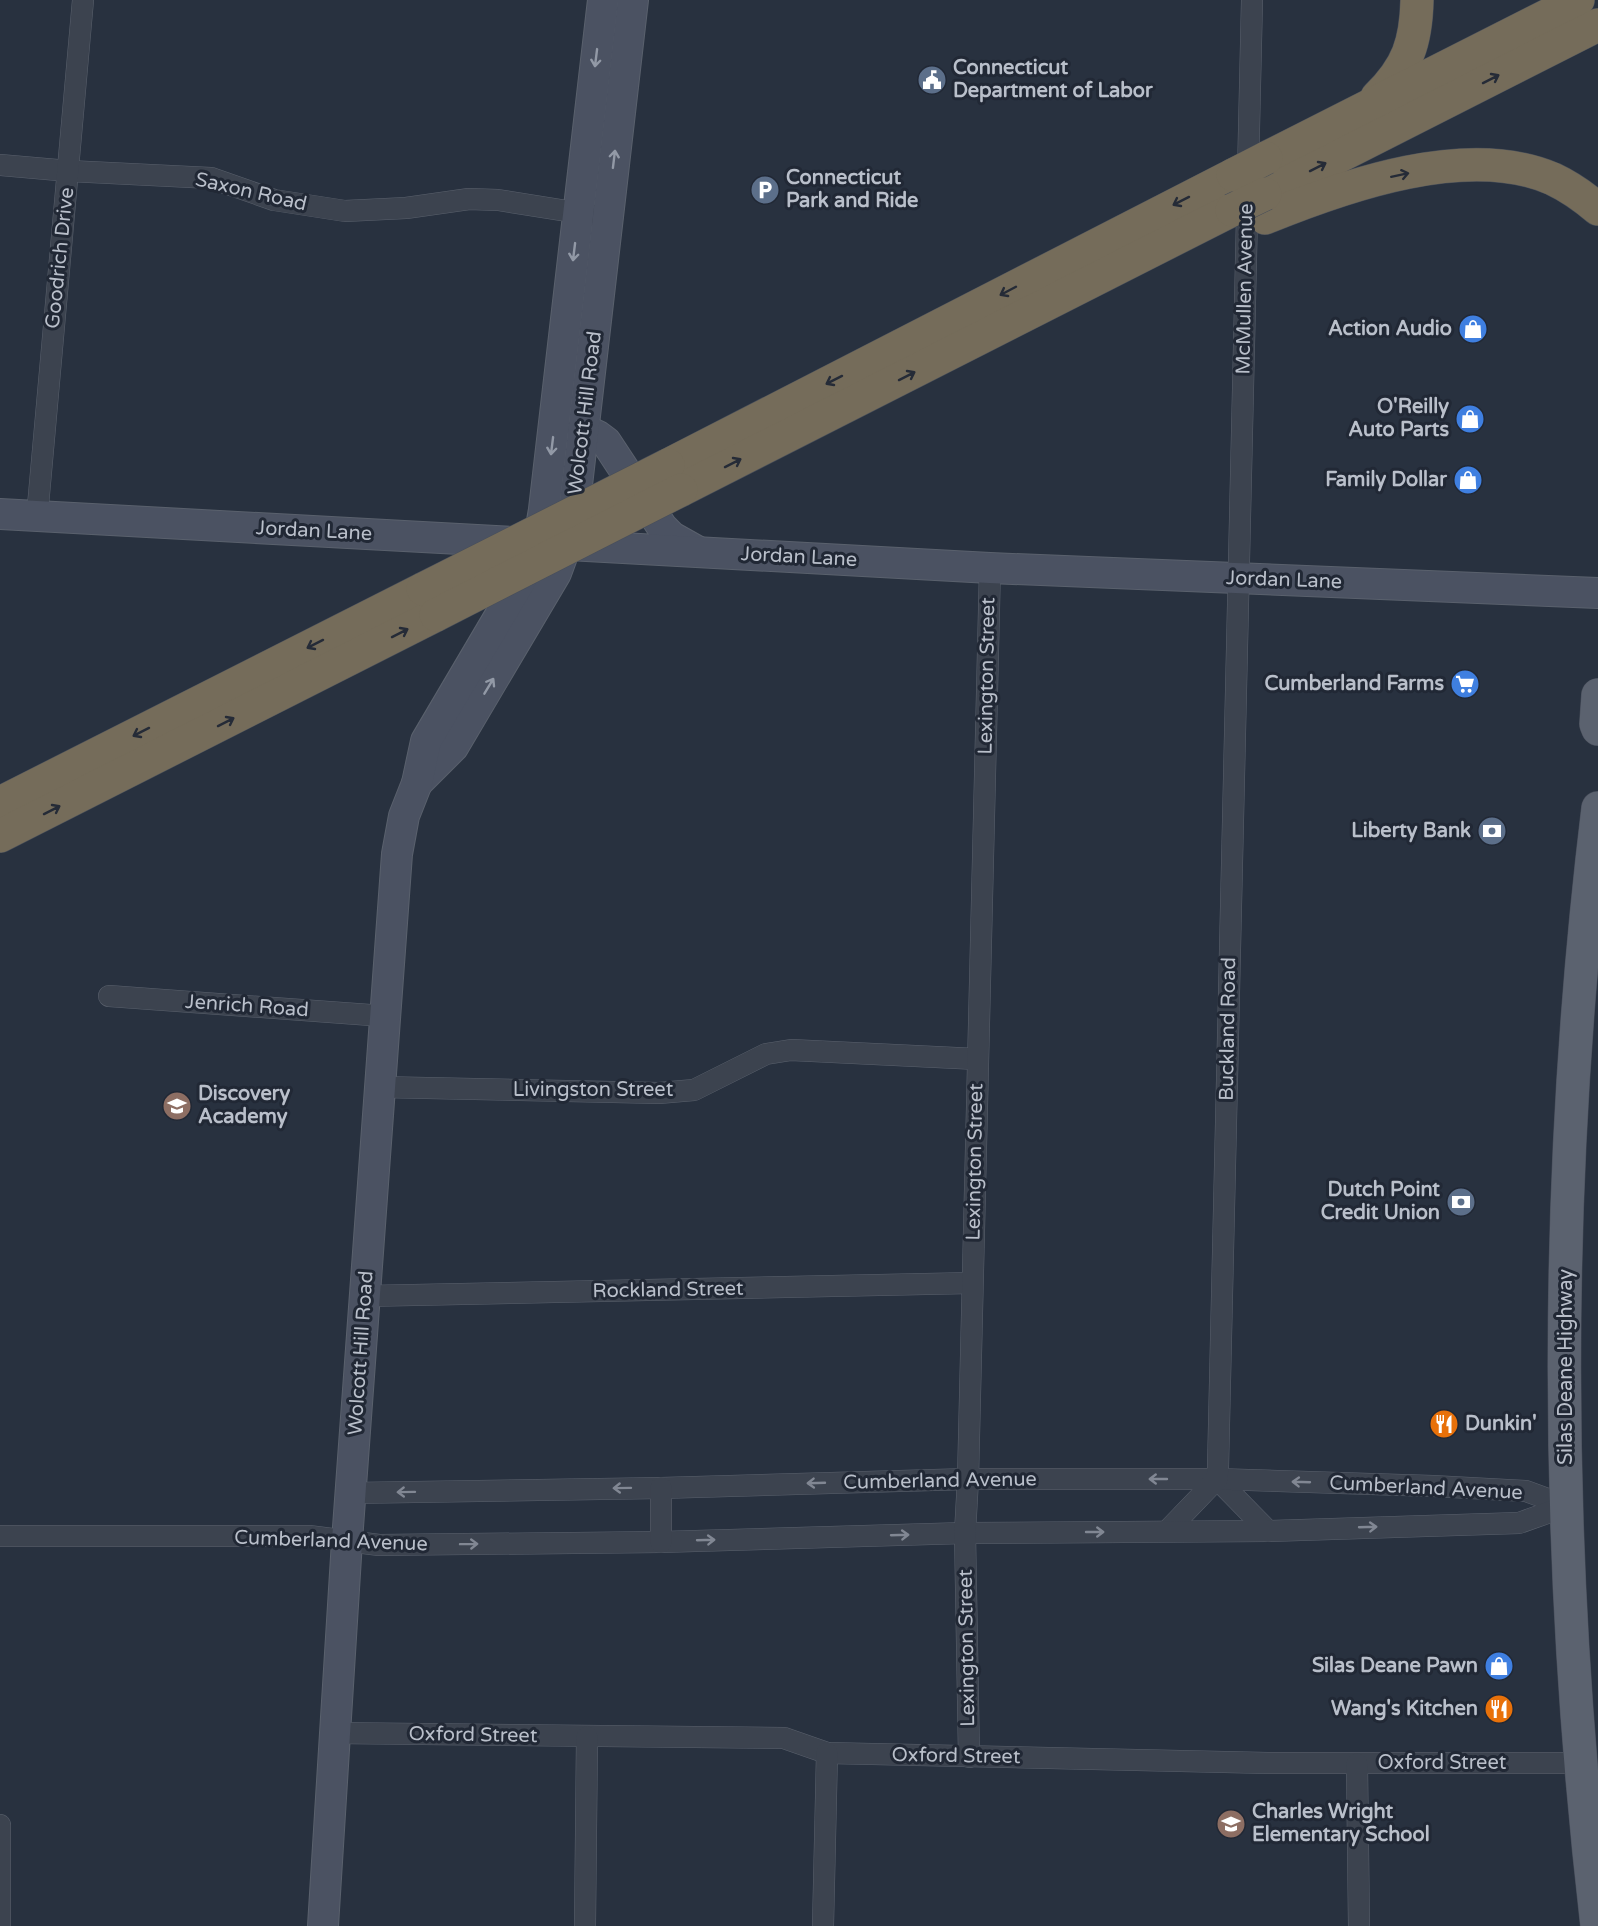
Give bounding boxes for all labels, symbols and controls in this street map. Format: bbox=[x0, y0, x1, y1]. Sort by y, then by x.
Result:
one-way arrow bbox=[590, 48, 601, 68]
place label: Connecticut Department of Labor bbox=[953, 56, 1153, 103]
public building icon: Connecticut Department of Labor bbox=[916, 64, 948, 96]
one-way arrow bbox=[1482, 73, 1500, 84]
one-way arrow bbox=[609, 150, 620, 169]
one-way arrow bbox=[1308, 161, 1326, 172]
place label: Connecticut Park and Ride bbox=[786, 166, 918, 213]
street label: Saxon Road bbox=[193, 167, 309, 217]
one-way arrow bbox=[1391, 168, 1410, 180]
parking icon: Connecticut Park and Ride bbox=[749, 174, 781, 206]
street label: Goodrich Drive bbox=[41, 186, 79, 330]
one-way arrow bbox=[1172, 196, 1190, 208]
street label: McMullen Avenue bbox=[1232, 203, 1258, 375]
one-way arrow bbox=[568, 241, 579, 261]
one-way arrow bbox=[1000, 285, 1017, 297]
shop icon: Action Audio bbox=[1457, 313, 1489, 345]
place label: Action Audio bbox=[1328, 317, 1452, 341]
street label: Wolcott Hill Road bbox=[563, 330, 607, 496]
one-way arrow bbox=[898, 369, 916, 381]
one-way arrow bbox=[826, 375, 844, 386]
place label: O'Reilly Auto Parts bbox=[1348, 395, 1449, 442]
shop icon: O'Reilly Auto Parts bbox=[1454, 403, 1486, 435]
one-way arrow bbox=[546, 435, 557, 455]
one-way arrow bbox=[723, 457, 741, 469]
shop icon: Family Dollar bbox=[1452, 464, 1484, 496]
place label: Family Dollar bbox=[1325, 468, 1447, 492]
street label: Jordan Lane bbox=[255, 516, 373, 546]
street label: Jordan Lane bbox=[740, 542, 858, 572]
street label: Jordan Lane bbox=[1225, 566, 1343, 594]
street label: Lexington Street bbox=[974, 597, 1000, 755]
one-way arrow bbox=[391, 627, 408, 639]
one-way arrow bbox=[306, 639, 324, 650]
supermarket icon: Cumberland Farms bbox=[1449, 668, 1481, 700]
place label: Cumberland Farms bbox=[1264, 672, 1444, 696]
one-way arrow bbox=[484, 678, 496, 695]
one-way arrow bbox=[217, 715, 235, 727]
one-way arrow bbox=[132, 727, 150, 738]
one-way arrow bbox=[43, 804, 61, 815]
bank icon: Liberty Bank bbox=[1476, 815, 1508, 847]
place label: Liberty Bank bbox=[1351, 819, 1471, 843]
street label: Buckland Road bbox=[1215, 957, 1241, 1101]
street label: Jenrich Road bbox=[184, 990, 310, 1022]
street label: Livingston Street bbox=[513, 1078, 674, 1102]
place label: Discovery Academy bbox=[198, 1082, 290, 1129]
street label: Lexington Street bbox=[962, 1083, 988, 1241]
school or university icon: Discovery Academy bbox=[161, 1090, 193, 1122]
place label: Dutch Point Credit Union bbox=[1321, 1178, 1440, 1225]
bank icon: Dutch Point Credit Union bbox=[1445, 1186, 1477, 1218]
street label: Silas Deane Highway bbox=[1554, 1269, 1578, 1465]
street label: Wolcott Hill Road bbox=[343, 1270, 379, 1436]
street label: Rockland Street bbox=[592, 1277, 744, 1303]
restaurant icon: Dunkin' bbox=[1428, 1408, 1460, 1440]
place label: Dunkin' bbox=[1465, 1412, 1537, 1436]
street label: Cumberland Avenue bbox=[843, 1467, 1037, 1495]
street label: Cumberland Avenue bbox=[1329, 1471, 1523, 1505]
one-way arrow bbox=[1149, 1473, 1169, 1485]
one-way arrow bbox=[1292, 1476, 1312, 1488]
one-way arrow bbox=[807, 1477, 827, 1489]
one-way arrow bbox=[612, 1483, 632, 1494]
one-way arrow bbox=[396, 1487, 416, 1498]
one-way arrow bbox=[1358, 1521, 1378, 1533]
street label: Cumberland Avenue bbox=[234, 1526, 428, 1556]
one-way arrow bbox=[1085, 1526, 1105, 1538]
one-way arrow bbox=[890, 1529, 910, 1540]
one-way arrow bbox=[695, 1535, 715, 1546]
one-way arrow bbox=[458, 1538, 478, 1550]
street label: Lexington Street bbox=[954, 1569, 980, 1727]
shop icon: Silas Deane Pawn bbox=[1483, 1650, 1515, 1682]
place label: Silas Deane Pawn bbox=[1312, 1654, 1478, 1678]
restaurant icon: Wang's Kitchen bbox=[1483, 1693, 1515, 1725]
place label: Wang's Kitchen bbox=[1331, 1697, 1478, 1721]
street label: Oxford Street bbox=[408, 1722, 538, 1748]
street label: Oxford Street bbox=[891, 1743, 1021, 1769]
street label: Oxford Street bbox=[1378, 1751, 1507, 1775]
place label: Charles Wright Elementary School bbox=[1252, 1800, 1430, 1847]
school or university icon: Charles Wright Elementary School bbox=[1215, 1808, 1247, 1840]

